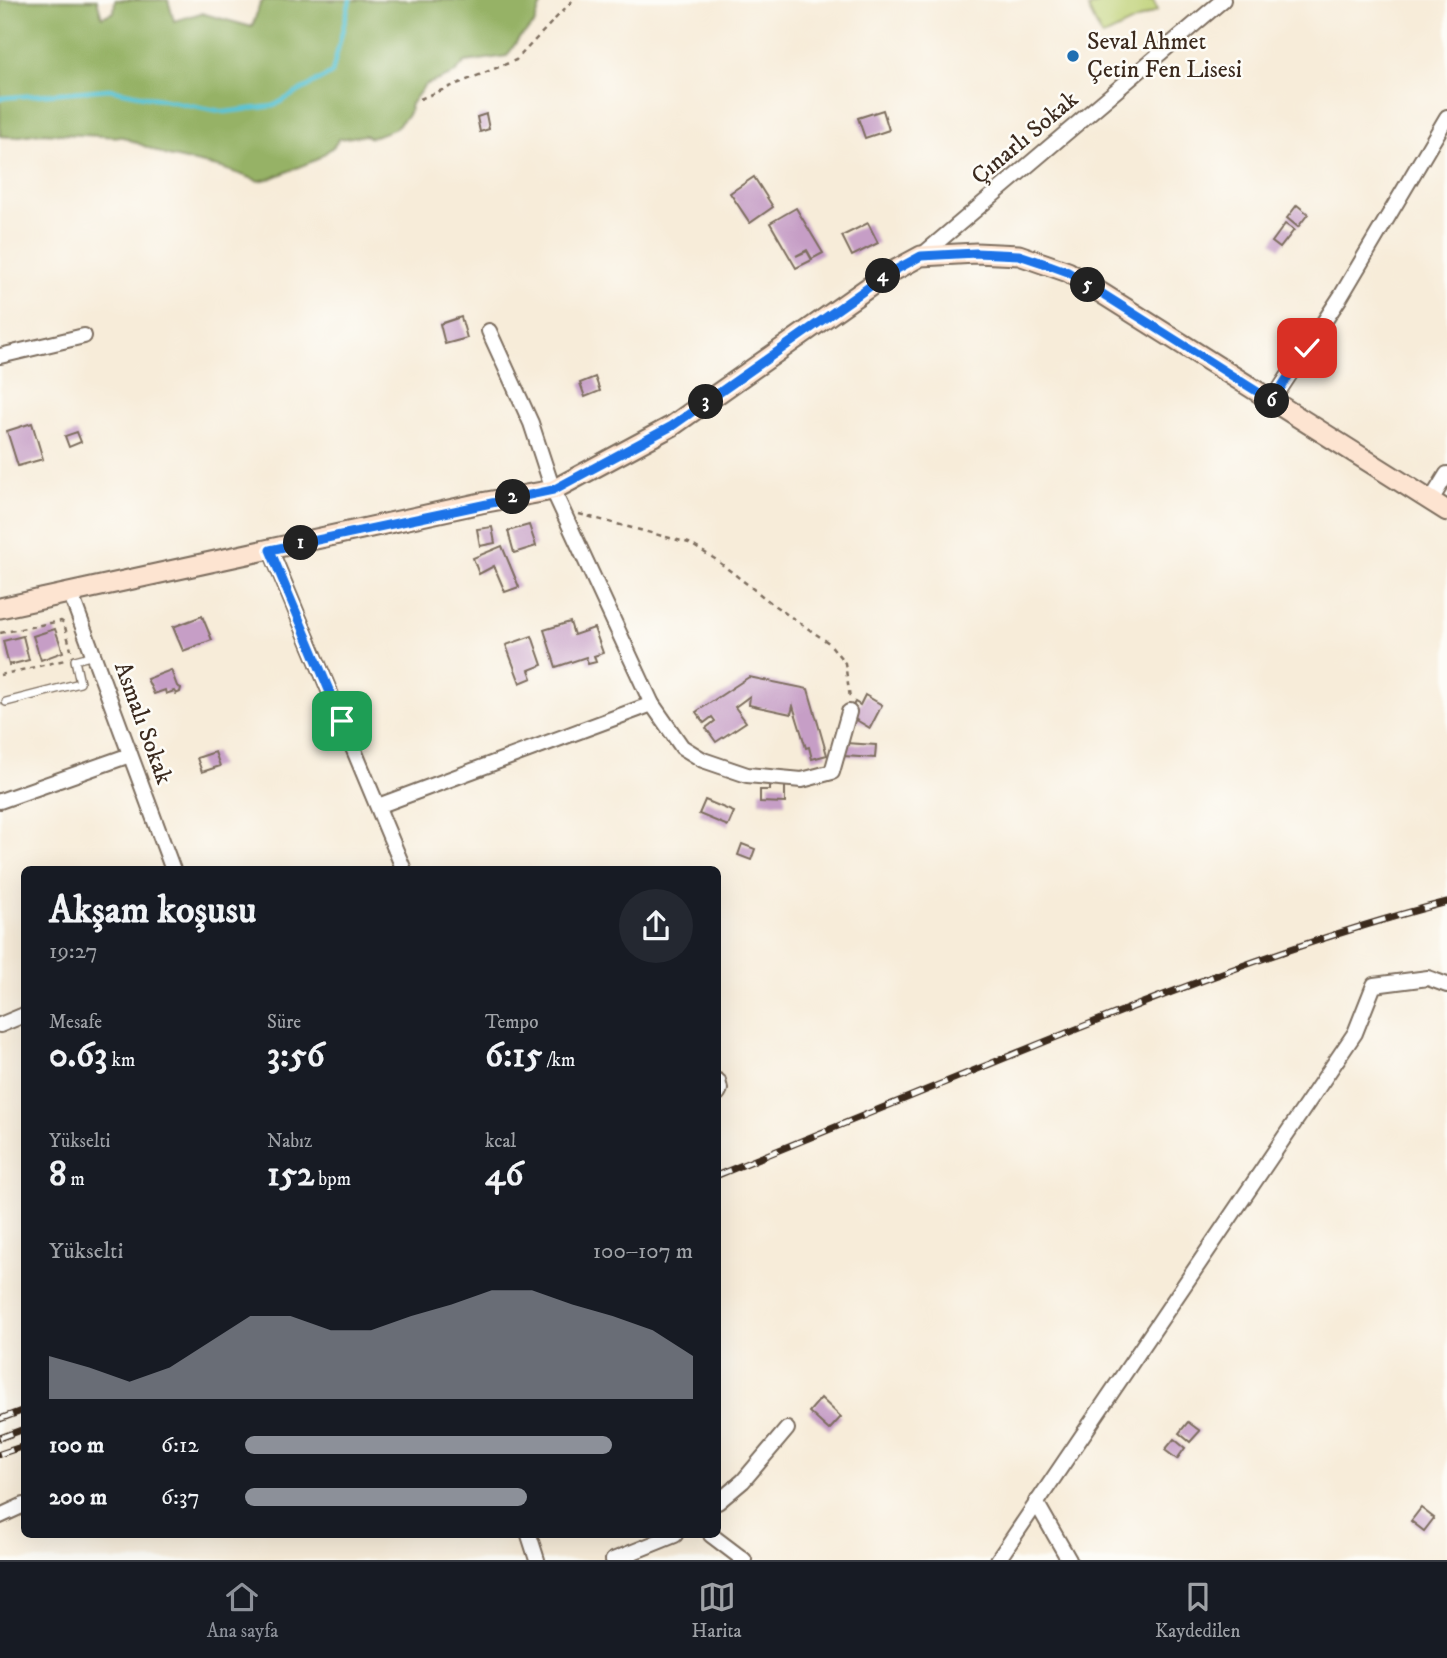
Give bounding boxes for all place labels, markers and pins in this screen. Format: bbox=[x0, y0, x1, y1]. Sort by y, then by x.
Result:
place label: Seval Ahmet Çetin Fen Lisesi bbox=[1087, 27, 1242, 85]
marker: Seval Ahmet Çetin Fen Lisesi bbox=[1065, 48, 1081, 64]
pin: 4 bbox=[866, 258, 900, 294]
pin: 5 bbox=[1070, 268, 1106, 302]
pin bbox=[1277, 318, 1337, 378]
pin: 3 bbox=[688, 384, 724, 420]
pin: 6 bbox=[1254, 384, 1290, 418]
pin: 2 bbox=[496, 480, 530, 514]
pin: 1 bbox=[284, 526, 318, 560]
pin bbox=[312, 691, 372, 751]

